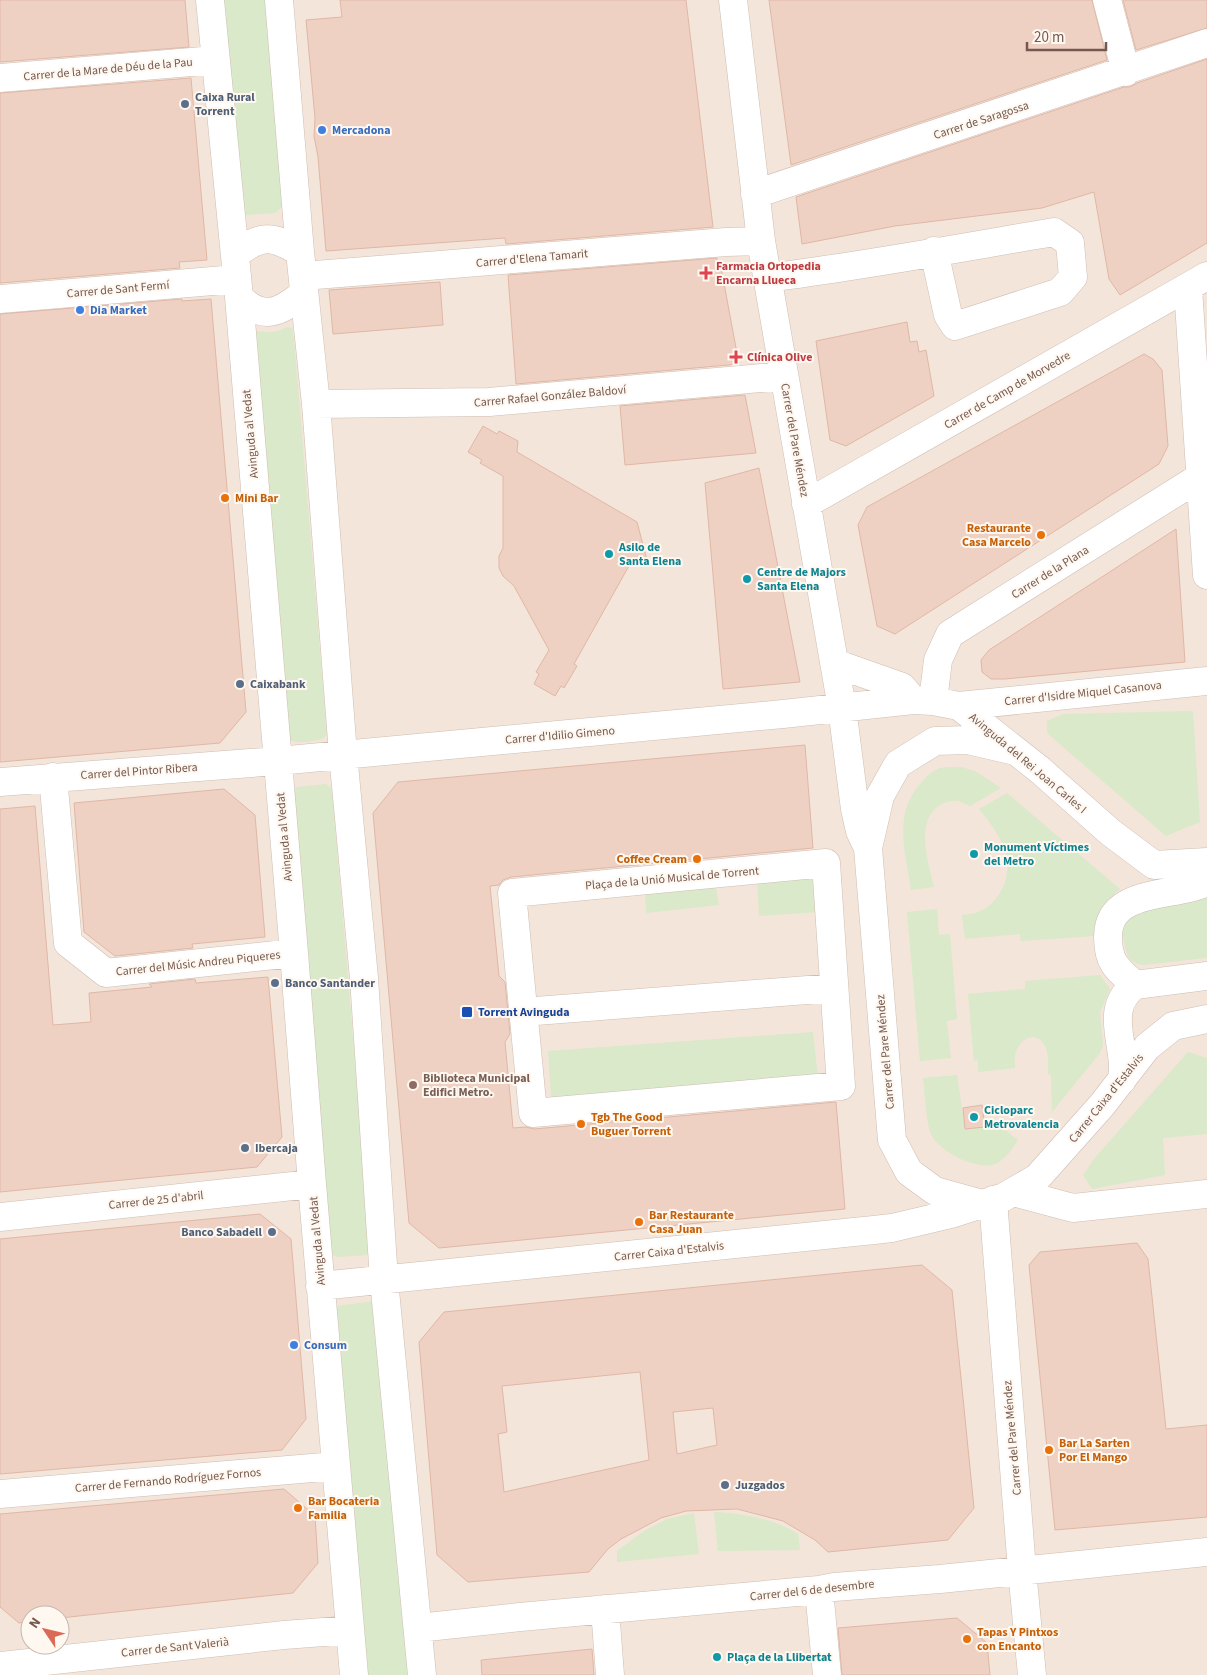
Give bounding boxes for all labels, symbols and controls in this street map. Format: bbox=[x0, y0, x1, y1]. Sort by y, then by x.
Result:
scale bar bbox=[1027, 20, 1106, 52]
text: 20 m bbox=[1034, 27, 1064, 48]
street label: Carrer de la Mare de Déu de la Pau bbox=[23, 54, 193, 85]
place label: Caixa Rural Torrent bbox=[195, 89, 255, 120]
street label: Carrer de Saragossa bbox=[931, 97, 1031, 144]
marker: Caixa Rural Torrent bbox=[179, 98, 191, 110]
place label: Mercadona bbox=[332, 122, 391, 139]
marker: Mercadona bbox=[316, 124, 328, 136]
street label: Carrer d'Elena Tamarit bbox=[475, 245, 589, 272]
place label: Farmacia Ortopedia Encarna Llueca bbox=[716, 258, 821, 289]
marker: Farmacia Ortopedia Encarna Llueca bbox=[700, 267, 712, 279]
street label: Carrer de Sant Fermí bbox=[66, 276, 171, 302]
place label: Dia Market bbox=[90, 302, 147, 319]
marker: Dia Market bbox=[74, 304, 86, 316]
street label: Carrer de Camp de Morvedre bbox=[941, 347, 1074, 434]
place label: Clínica Olive bbox=[747, 349, 812, 366]
marker: Clínica Olive bbox=[729, 350, 743, 364]
street label: Carrer Rafael González Baldoví bbox=[473, 381, 628, 412]
street label: Carrer del Pare Méndez bbox=[776, 382, 813, 498]
street label: Avinguda al Vedat bbox=[238, 389, 263, 479]
place label: Mini Bar bbox=[235, 490, 279, 507]
marker: Mini Bar bbox=[219, 492, 231, 504]
place label: Restaurante Casa Marcelo bbox=[962, 520, 1031, 551]
marker: Restaurante Casa Marcelo bbox=[1035, 529, 1047, 541]
place label: Asilo de Santa Elena bbox=[618, 539, 681, 570]
street label: Carrer de la Plana bbox=[1008, 542, 1092, 603]
marker: Asilo de Santa Elena bbox=[603, 548, 615, 560]
place label: Centre de Majors Santa Elena bbox=[757, 564, 846, 595]
marker: Centre de Majors Santa Elena bbox=[741, 573, 753, 585]
place label: Caixabank bbox=[250, 676, 306, 693]
street label: Carrer d'Isidre Miquel Casanova bbox=[1004, 677, 1163, 710]
marker: Caixabank bbox=[234, 678, 246, 690]
street label: Avinguda del Rei Joan Carles I bbox=[965, 709, 1090, 818]
street label: Carrer d'Idilio Gimeno bbox=[504, 722, 616, 749]
street label: Carrer del Pintor Ribera bbox=[80, 759, 198, 784]
street label: Avinguda al Vedat bbox=[272, 792, 297, 882]
place label: Monument Víctimes del Metro bbox=[984, 839, 1089, 870]
marker: Monument Víctimes del Metro bbox=[968, 848, 980, 860]
place label: Coffee Cream bbox=[616, 851, 687, 868]
marker: Coffee Cream bbox=[691, 853, 703, 865]
street label: Plaça de la Unió Musical de Torrent bbox=[584, 862, 760, 895]
street label: Carrer del Músic Andreu Piqueres bbox=[115, 946, 281, 981]
place label: Banco Santander bbox=[285, 975, 375, 992]
marker: Banco Santander bbox=[269, 977, 281, 989]
street label: Carrer del Pare Méndez bbox=[872, 994, 899, 1110]
place label: Torrent Avinguda bbox=[478, 1004, 569, 1021]
marker: Torrent Avinguda bbox=[460, 1005, 474, 1019]
street label: Carrer Caixa d'Estalvis bbox=[1065, 1050, 1148, 1147]
place label: Biblioteca Municipal Edifici Metro. bbox=[423, 1070, 530, 1101]
marker: Biblioteca Municipal Edifici Metro. bbox=[407, 1079, 419, 1091]
place label: Cicloparc Metrovalencia bbox=[984, 1102, 1059, 1133]
place label: Tgb The Good Buguer Torrent bbox=[591, 1109, 672, 1140]
marker: Cicloparc Metrovalencia bbox=[968, 1111, 980, 1123]
marker: Tgb The Good Buguer Torrent bbox=[575, 1118, 587, 1130]
place label: Ibercaja bbox=[255, 1140, 298, 1157]
marker: Ibercaja bbox=[239, 1142, 251, 1154]
street label: Carrer de 25 d'abril bbox=[108, 1187, 204, 1214]
street label: Avinguda al Vedat bbox=[305, 1196, 330, 1286]
place label: Bar Restaurante Casa Juan bbox=[649, 1207, 734, 1238]
marker: Bar Restaurante Casa Juan bbox=[633, 1216, 645, 1228]
place label: Banco Sabadell bbox=[181, 1224, 263, 1241]
marker: Banco Sabadell bbox=[266, 1226, 278, 1238]
street label: Carrer Caixa d'Estalvis bbox=[613, 1237, 725, 1266]
place label: Consum bbox=[304, 1337, 347, 1354]
marker: Consum bbox=[288, 1339, 300, 1351]
street label: Carrer del Pare Méndez bbox=[999, 1380, 1026, 1496]
place label: Bar La Sarten Por El Mango bbox=[1059, 1435, 1130, 1466]
marker: Bar La Sarten Por El Mango bbox=[1043, 1444, 1055, 1456]
street label: Carrer de Fernando Rodríguez Fornos bbox=[74, 1464, 262, 1497]
place label: Juzgados bbox=[735, 1477, 785, 1494]
marker: Juzgados bbox=[719, 1479, 731, 1491]
place label: Bar Bocateria Familia bbox=[308, 1493, 379, 1524]
marker: Bar Bocateria Familia bbox=[292, 1502, 304, 1514]
street label: Carrer del 6 de desembre bbox=[749, 1575, 875, 1605]
north arrow bbox=[20, 1605, 70, 1655]
text: N bbox=[24, 1614, 46, 1633]
place label: Tapas Y Pintxos con Encanto bbox=[977, 1624, 1058, 1655]
street label: Carrer de Sant Valerià bbox=[120, 1633, 230, 1662]
marker: Tapas Y Pintxos con Encanto bbox=[961, 1633, 973, 1645]
place label: Plaça de la Llibertat bbox=[727, 1649, 832, 1666]
marker: Plaça de la Llibertat bbox=[711, 1651, 723, 1663]

